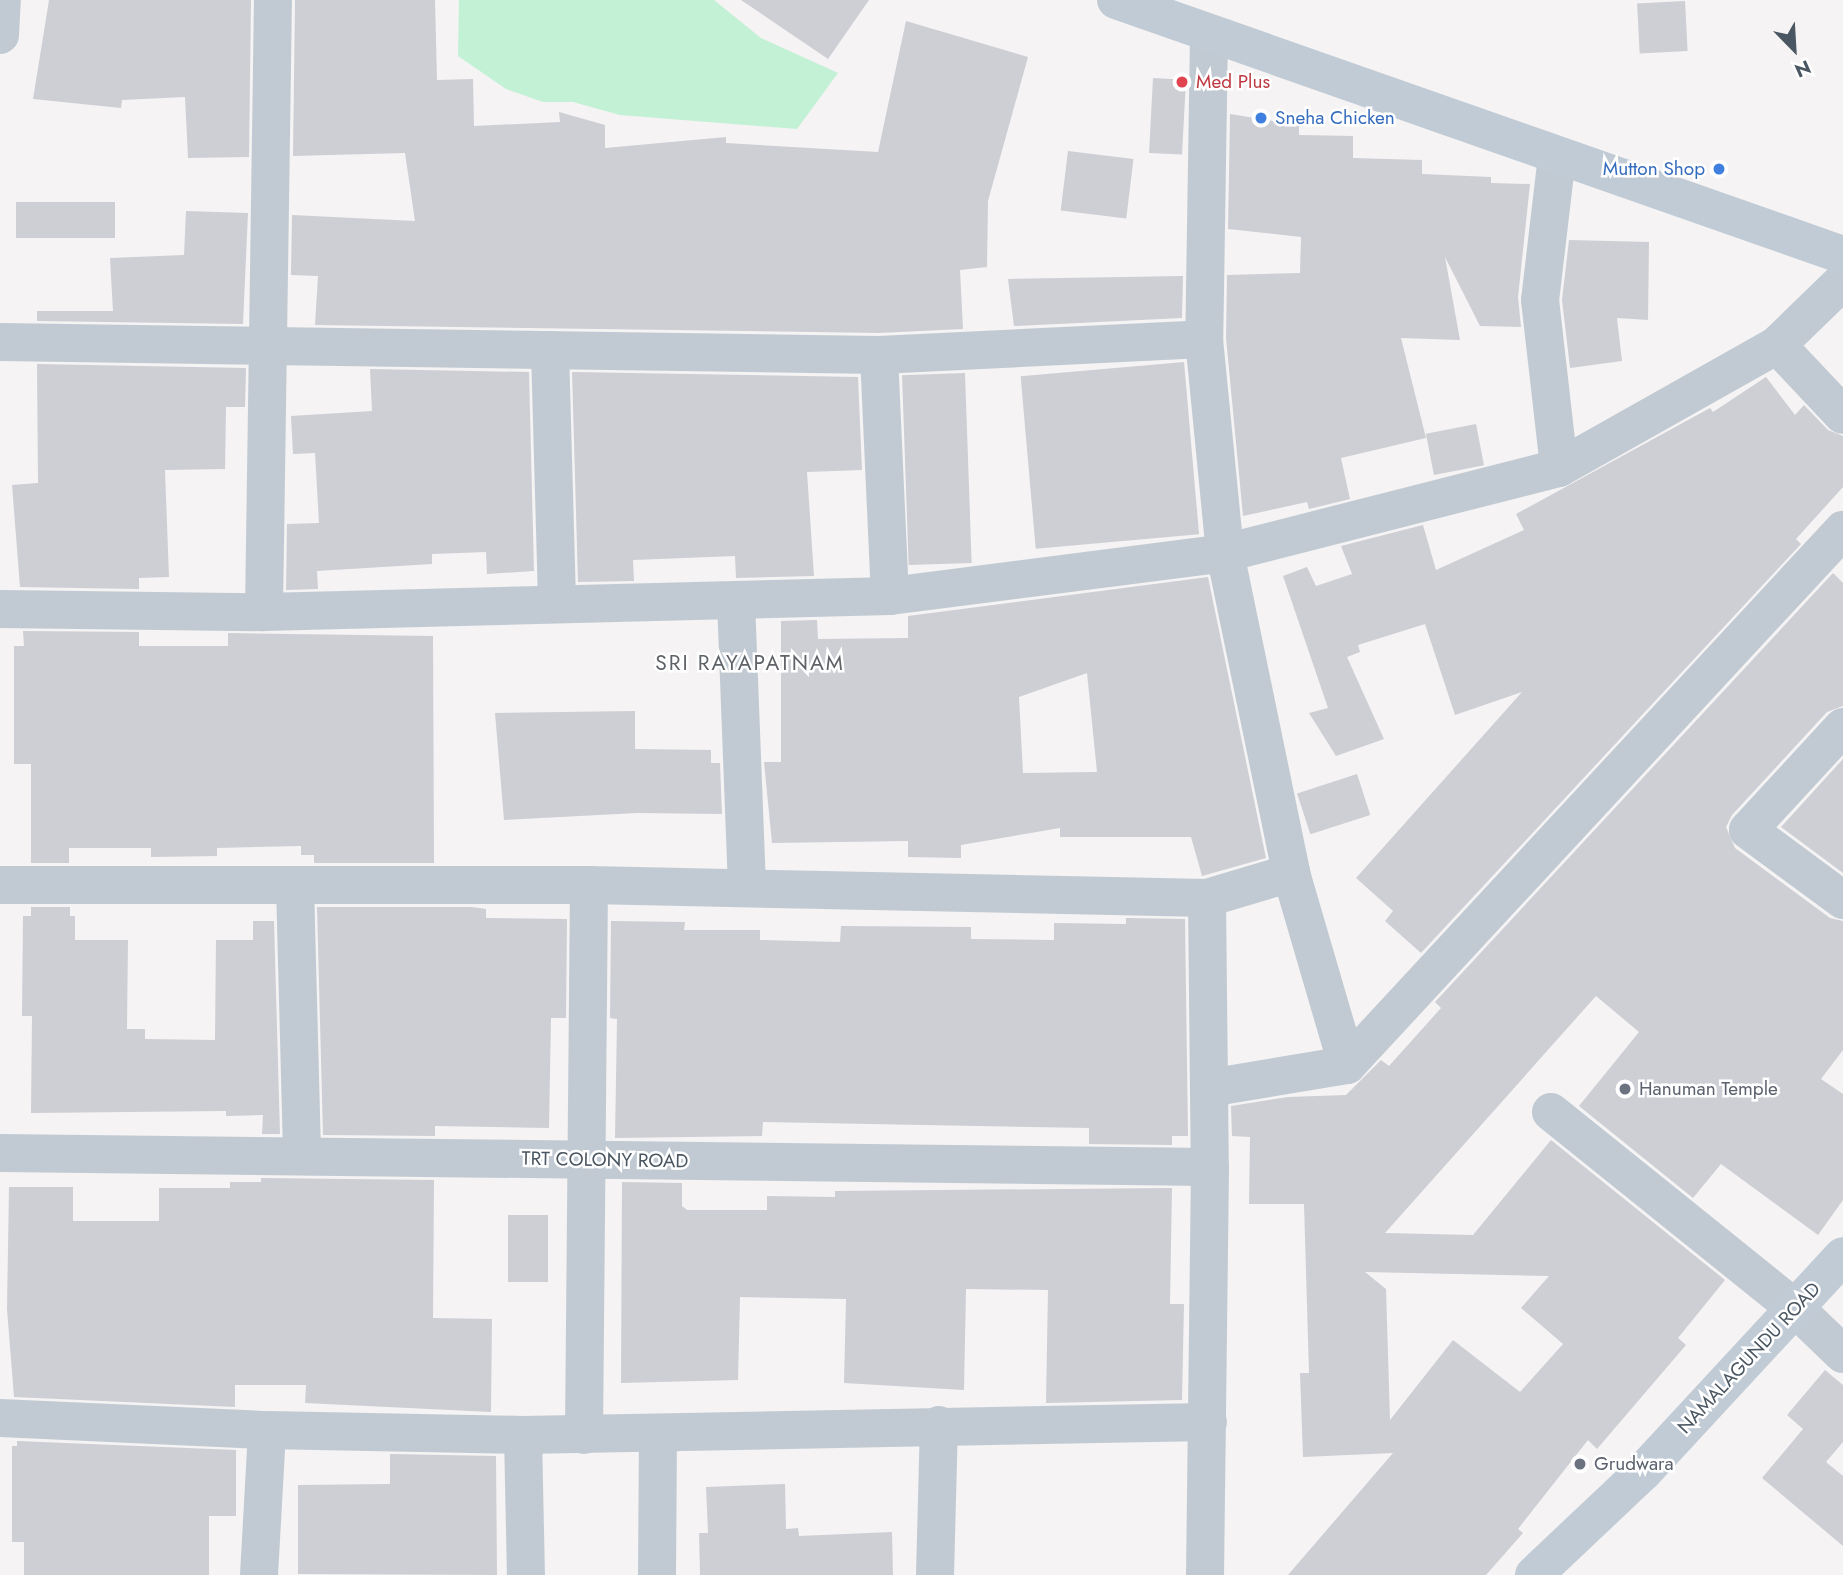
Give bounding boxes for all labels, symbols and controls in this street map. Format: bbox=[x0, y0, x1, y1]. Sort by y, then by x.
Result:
north arrow bbox=[1759, 14, 1829, 84]
text: N bbox=[1790, 53, 1815, 84]
place label: Med Plus bbox=[1196, 71, 1270, 93]
marker: Med Plus bbox=[1174, 74, 1190, 90]
place label: Sneha Chicken bbox=[1275, 107, 1395, 129]
marker: Sneha Chicken bbox=[1253, 110, 1269, 126]
place label: Mutton Shop bbox=[1603, 158, 1705, 180]
marker: Mutton Shop bbox=[1711, 161, 1727, 177]
district label: SRI RAYAPATNAM bbox=[657, 650, 843, 676]
place label: Hanuman Temple bbox=[1639, 1078, 1778, 1100]
marker: Hanuman Temple bbox=[1617, 1081, 1633, 1097]
street label: TRT COLONY ROAD bbox=[521, 1147, 689, 1173]
street label: NAMALAGUNDU ROAD bbox=[1673, 1278, 1825, 1438]
place label: Grudwara bbox=[1594, 1453, 1674, 1475]
marker: Grudwara bbox=[1572, 1456, 1588, 1472]

